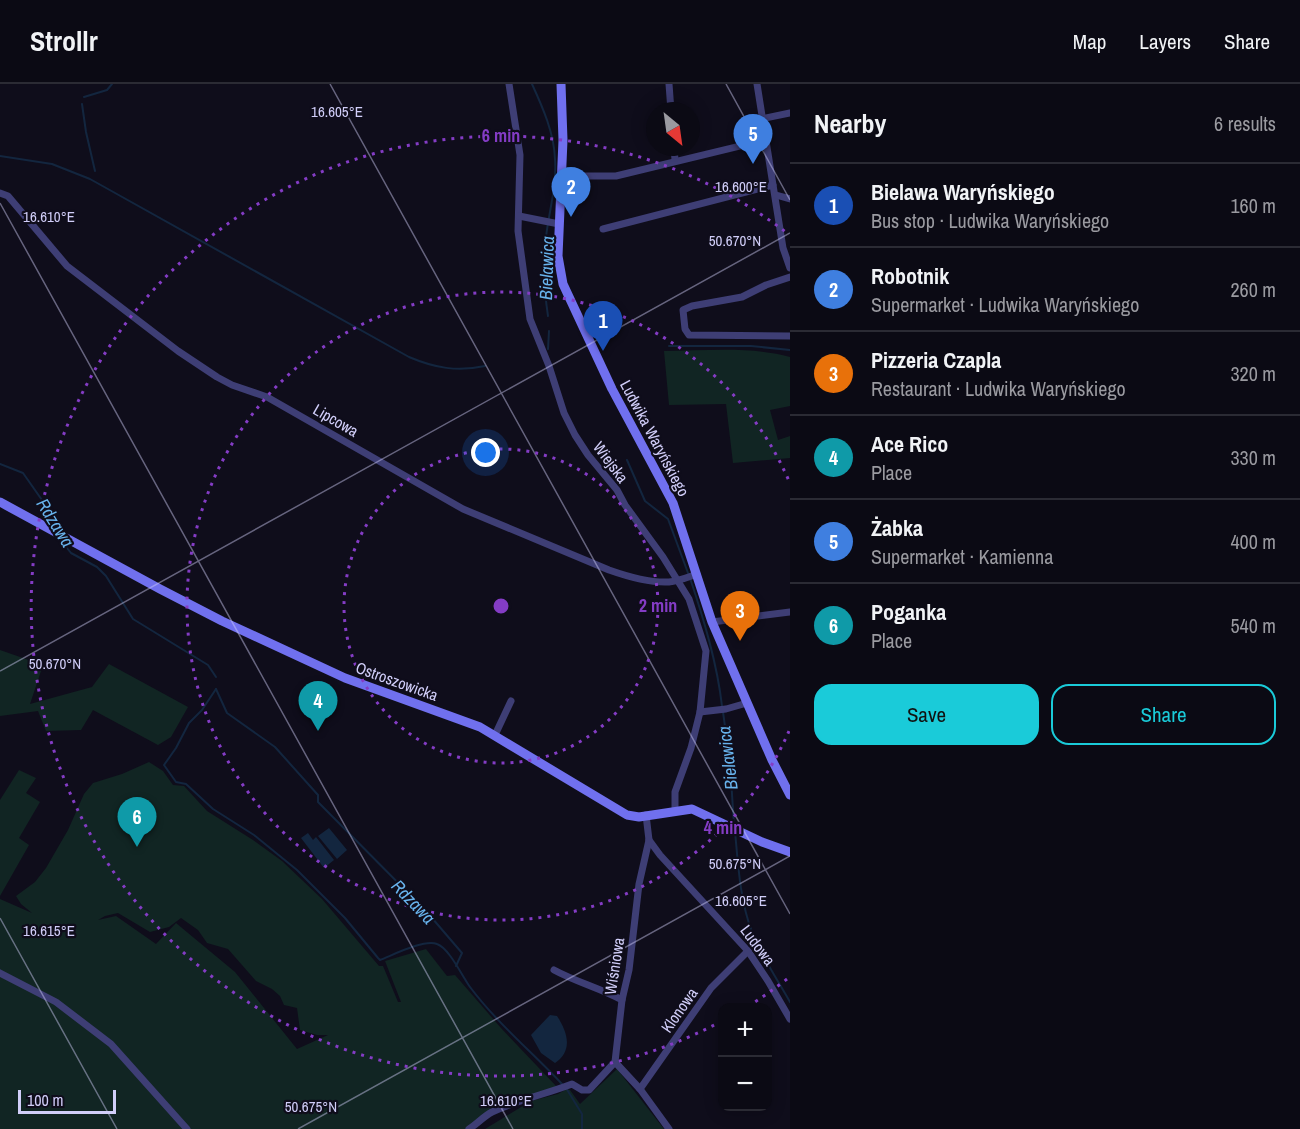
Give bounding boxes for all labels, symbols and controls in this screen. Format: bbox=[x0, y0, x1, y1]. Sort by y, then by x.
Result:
text: Strollr bbox=[30, 22, 98, 60]
text: Map bbox=[1073, 27, 1106, 56]
text: Layers bbox=[1139, 27, 1191, 56]
text: Share bbox=[1224, 27, 1270, 56]
text: 16.605°E bbox=[311, 101, 363, 122]
north arrow bbox=[646, 102, 700, 156]
text: Nearby bbox=[814, 106, 886, 141]
text: 6 results bbox=[1214, 110, 1276, 137]
pin: 5 bbox=[734, 115, 772, 164]
text: 6 min bbox=[482, 123, 520, 148]
pin: 2 bbox=[552, 168, 590, 217]
text: 16.600°E bbox=[715, 176, 767, 197]
text: Bielawa Waryńskiego bbox=[871, 177, 1055, 207]
text: 1 bbox=[829, 192, 838, 219]
text: 160 m bbox=[1230, 192, 1276, 219]
text: 16.610°E bbox=[23, 206, 75, 227]
text: Bus stop · Ludwika Waryńskiego bbox=[871, 207, 1109, 234]
text: 50.670°N bbox=[709, 230, 761, 251]
water label: Bielawica bbox=[533, 236, 560, 300]
text: Robotnik bbox=[871, 261, 949, 291]
text: 2 bbox=[829, 276, 838, 303]
text: 260 m bbox=[1230, 276, 1276, 303]
text: Supermarket · Ludwika Waryńskiego bbox=[871, 291, 1139, 318]
pin: 1 bbox=[584, 302, 622, 351]
text: Pizzeria Czapla bbox=[871, 345, 1001, 375]
text: 3 bbox=[829, 360, 838, 387]
text: 320 m bbox=[1230, 360, 1276, 387]
text: Restaurant · Ludwika Waryńskiego bbox=[871, 375, 1126, 402]
street label: Ludwika Waryńskiego bbox=[615, 376, 695, 500]
street label: Lipcowa bbox=[309, 398, 363, 442]
text: Ace Rico bbox=[871, 429, 948, 459]
street label: Wiejska bbox=[588, 437, 634, 488]
your location bbox=[471, 438, 500, 467]
text: 4 bbox=[829, 444, 838, 471]
text: 330 m bbox=[1230, 444, 1276, 471]
text: Place bbox=[871, 459, 912, 486]
water label: Rdzawa bbox=[31, 493, 80, 552]
text: Żabka bbox=[871, 513, 923, 543]
text: 5 bbox=[829, 528, 838, 555]
text: 400 m bbox=[1230, 528, 1276, 555]
text: Supermarket · Kamienna bbox=[871, 543, 1053, 570]
pin: 3 bbox=[720, 592, 760, 641]
text: 2 min bbox=[639, 593, 677, 618]
centre of rings bbox=[491, 596, 511, 616]
text: Poganka bbox=[871, 597, 946, 627]
text: 6 bbox=[829, 612, 838, 639]
text: 540 m bbox=[1230, 612, 1276, 639]
text: Place bbox=[871, 627, 912, 654]
text: 50.670°N bbox=[29, 653, 81, 674]
street label: Ostroszowicka bbox=[353, 656, 442, 706]
pin: 4 bbox=[298, 682, 338, 731]
button: Save bbox=[814, 684, 1039, 745]
button: Share bbox=[1051, 684, 1276, 745]
water label: Bielawica bbox=[711, 725, 744, 791]
pin: 6 bbox=[118, 798, 156, 847]
text: 4 min bbox=[704, 815, 742, 840]
text: 50.675°N bbox=[709, 853, 761, 874]
water label: Rdzawa bbox=[386, 874, 441, 930]
text: 16.605°E bbox=[715, 890, 767, 911]
text: 16.615°E bbox=[23, 920, 75, 941]
street label: Ludowa bbox=[735, 920, 781, 971]
street label: Wiśniowa bbox=[599, 935, 629, 996]
street label: Klonowa bbox=[656, 983, 703, 1037]
map controls bbox=[718, 1003, 772, 1111]
button: + bbox=[718, 1003, 772, 1057]
button: − bbox=[718, 1057, 772, 1111]
scale bar bbox=[18, 1087, 116, 1114]
text: 100 m bbox=[27, 1089, 63, 1111]
text: 16.610°E bbox=[480, 1090, 532, 1111]
text: 50.675°N bbox=[285, 1096, 337, 1117]

